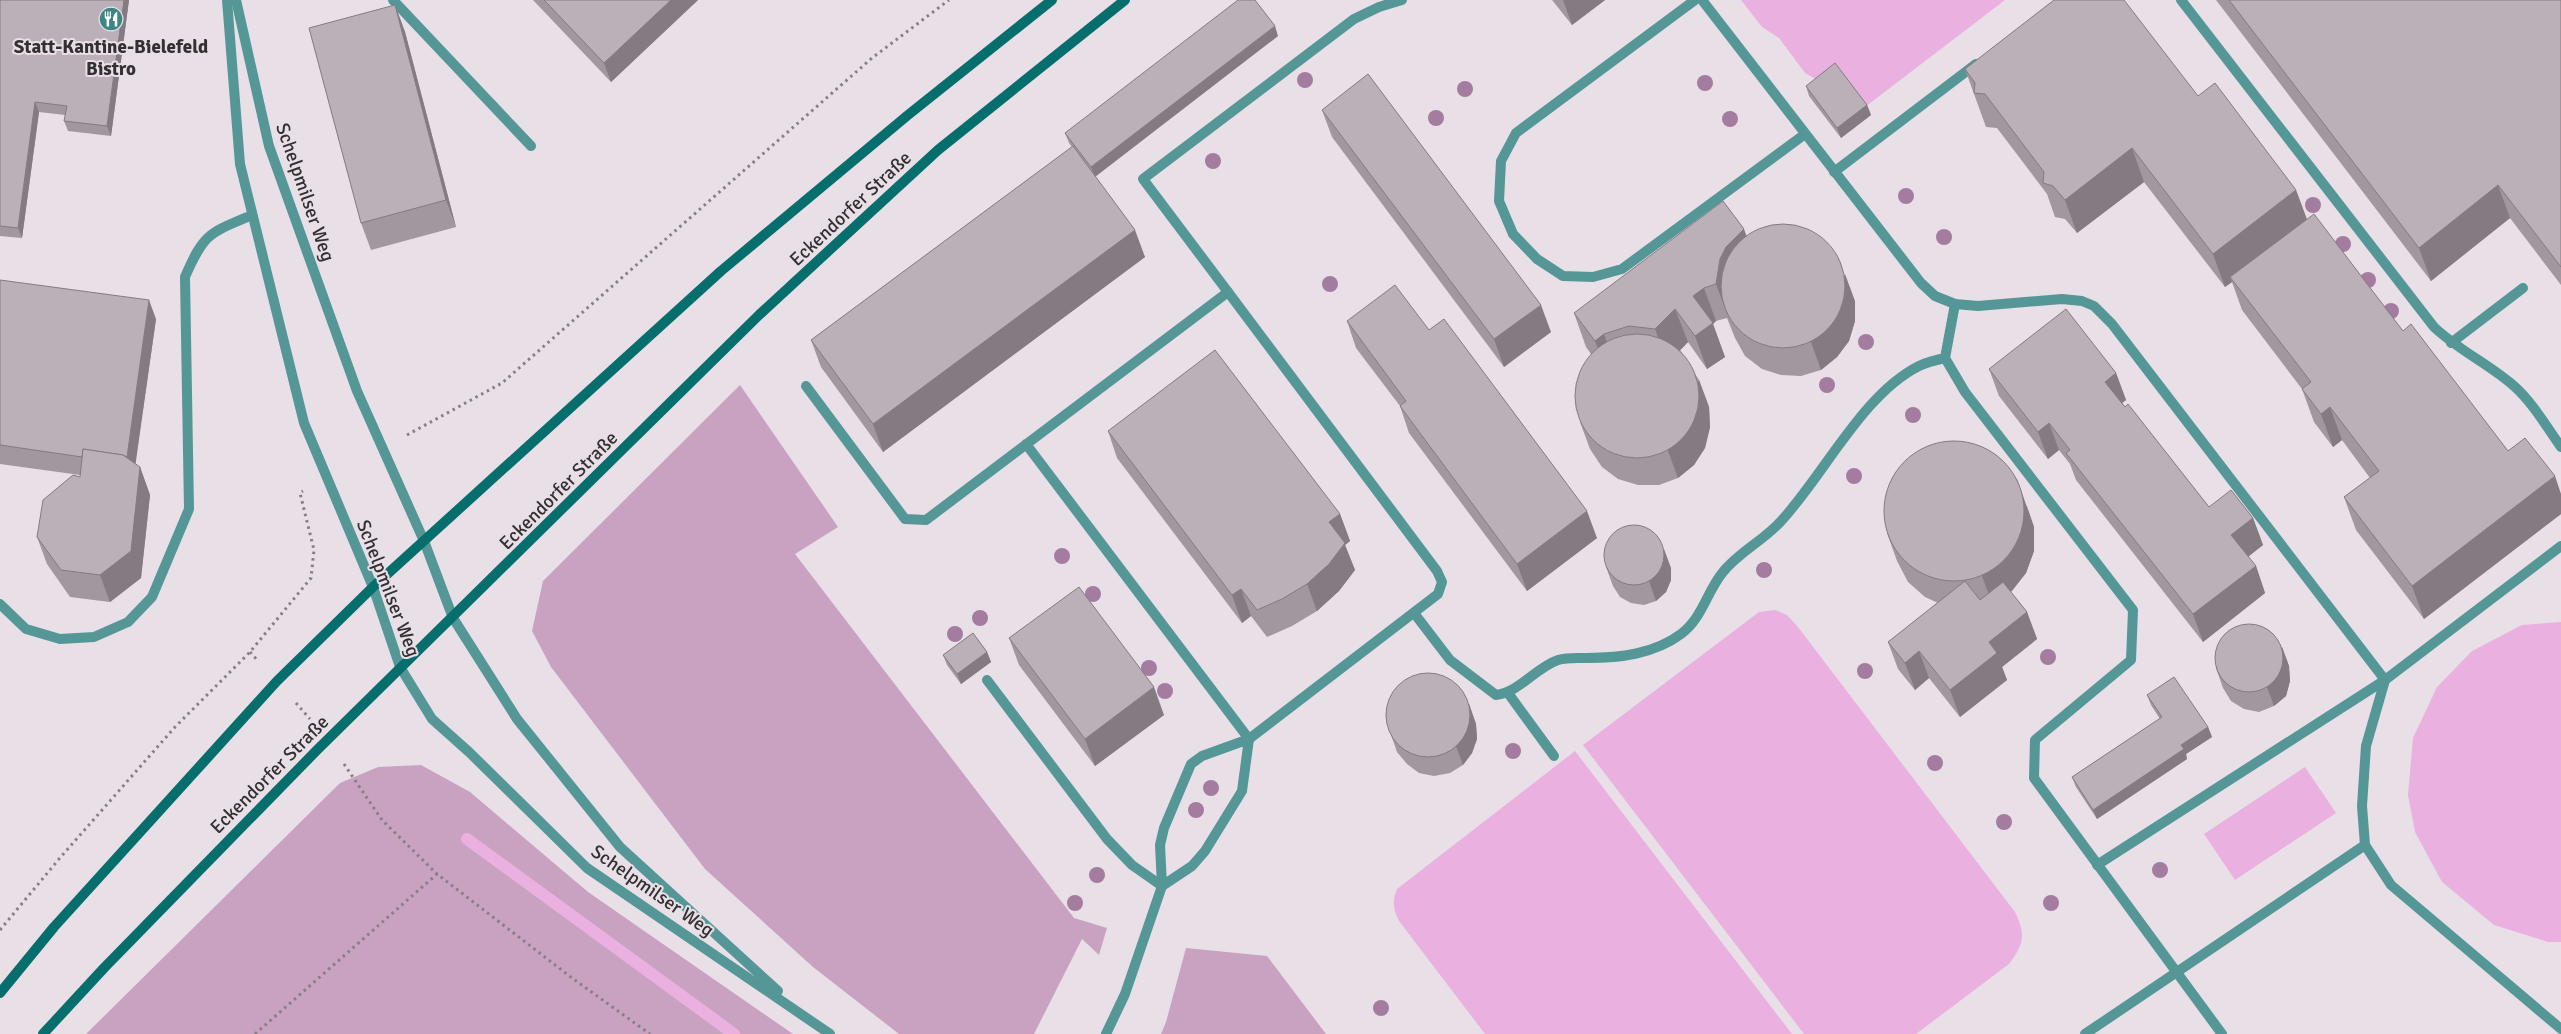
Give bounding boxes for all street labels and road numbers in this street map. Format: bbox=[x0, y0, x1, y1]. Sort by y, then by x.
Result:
street label: Schelpmilser Weg bbox=[270, 120, 340, 265]
street label: Eckendorfer Straße bbox=[785, 146, 917, 271]
street label: Eckendorfer Straße bbox=[494, 426, 623, 555]
street label: Schelpmilser Weg bbox=[351, 516, 425, 660]
street label: Eckendorfer Straße bbox=[205, 710, 334, 839]
street label: Schelpmilser Weg bbox=[586, 839, 719, 942]

